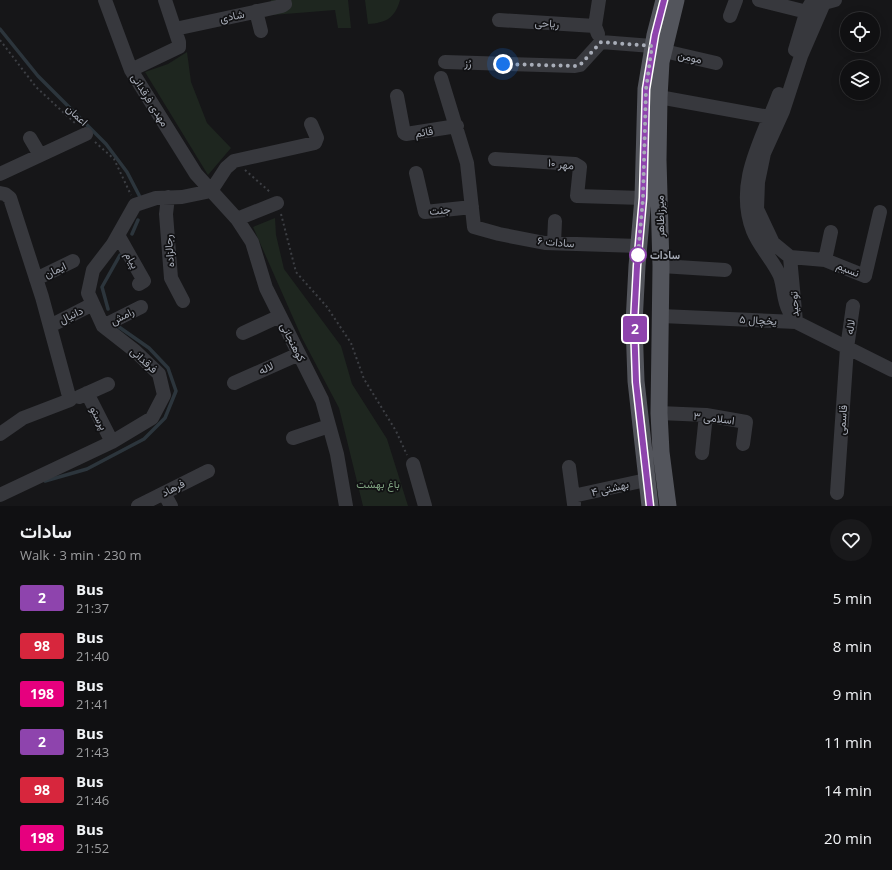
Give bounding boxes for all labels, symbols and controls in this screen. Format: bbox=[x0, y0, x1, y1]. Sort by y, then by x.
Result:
street label: شادی bbox=[218, 6, 246, 25]
map controls bbox=[840, 12, 880, 100]
button: locate bbox=[840, 12, 880, 52]
street label: ریاحی bbox=[534, 14, 560, 31]
street label: مومن bbox=[676, 46, 704, 67]
your location bbox=[493, 54, 513, 74]
street label: رُز bbox=[463, 55, 472, 70]
button: layers bbox=[840, 60, 880, 100]
street label: مهدی فرقدانی bbox=[128, 70, 173, 129]
street label: اعمان bbox=[63, 101, 92, 129]
street label: قائم bbox=[414, 123, 434, 141]
street label: مهر ۱۰ bbox=[547, 154, 575, 173]
street label: میرزاطاهر bbox=[652, 195, 667, 238]
street label: جنت bbox=[429, 201, 451, 218]
street label: سادات ۶ bbox=[537, 232, 576, 251]
street label: رجالزاده bbox=[160, 234, 177, 268]
marker: سادات bbox=[629, 246, 647, 264]
place label: سادات bbox=[650, 247, 680, 262]
street label: پیام bbox=[121, 249, 143, 272]
street label: نسیم bbox=[834, 257, 862, 281]
street label: ایمان bbox=[41, 258, 68, 281]
street label: توحید bbox=[785, 290, 802, 317]
street label: دانیال bbox=[56, 302, 85, 327]
street label: رامش bbox=[107, 303, 137, 328]
street label: یخچال ۵ bbox=[739, 311, 777, 329]
line badge: 2 bbox=[622, 316, 648, 342]
street label: لاله bbox=[841, 318, 858, 335]
text: 2 bbox=[631, 319, 639, 338]
street label: کوهنجانی bbox=[277, 320, 310, 364]
street label: فرقدانی bbox=[127, 343, 161, 376]
street label: لاله bbox=[256, 358, 276, 377]
street label: پرستو bbox=[86, 403, 112, 433]
street label: قاسمی bbox=[833, 404, 850, 436]
street label: اسلامی ۳ bbox=[693, 408, 735, 427]
street label: فرهاد bbox=[159, 475, 187, 500]
park label: باغ بهشت bbox=[356, 476, 400, 492]
street label: بهشتی ۴ bbox=[590, 476, 630, 499]
text: سادات bbox=[20, 518, 72, 544]
button: heart bbox=[830, 519, 872, 561]
text: Walk · 3 min · 230 m bbox=[20, 546, 142, 564]
text: Bus bbox=[76, 579, 103, 599]
text: 2 bbox=[38, 588, 46, 607]
text: 5 min bbox=[833, 588, 872, 608]
text: 21:37 bbox=[76, 599, 109, 617]
text: Bus bbox=[76, 627, 103, 647]
text: 98 bbox=[34, 636, 50, 655]
text: 8 min bbox=[833, 636, 872, 656]
text: 21:40 bbox=[76, 647, 109, 665]
text: Bus bbox=[76, 675, 103, 695]
text: 198 bbox=[30, 684, 54, 703]
text: 9 min bbox=[833, 684, 872, 704]
text: 21:41 bbox=[76, 695, 109, 713]
text: Bus bbox=[76, 723, 103, 743]
text: 2 bbox=[38, 732, 46, 751]
text: 11 min bbox=[824, 732, 872, 752]
text: 21:43 bbox=[76, 743, 109, 761]
text: Bus bbox=[76, 771, 103, 791]
text: 98 bbox=[34, 780, 50, 799]
text: 14 min bbox=[824, 780, 872, 800]
text: 21:46 bbox=[76, 791, 109, 809]
text: Bus bbox=[76, 819, 103, 839]
text: 198 bbox=[30, 828, 54, 847]
text: 20 min bbox=[824, 828, 872, 848]
text: 21:52 bbox=[76, 839, 109, 857]

